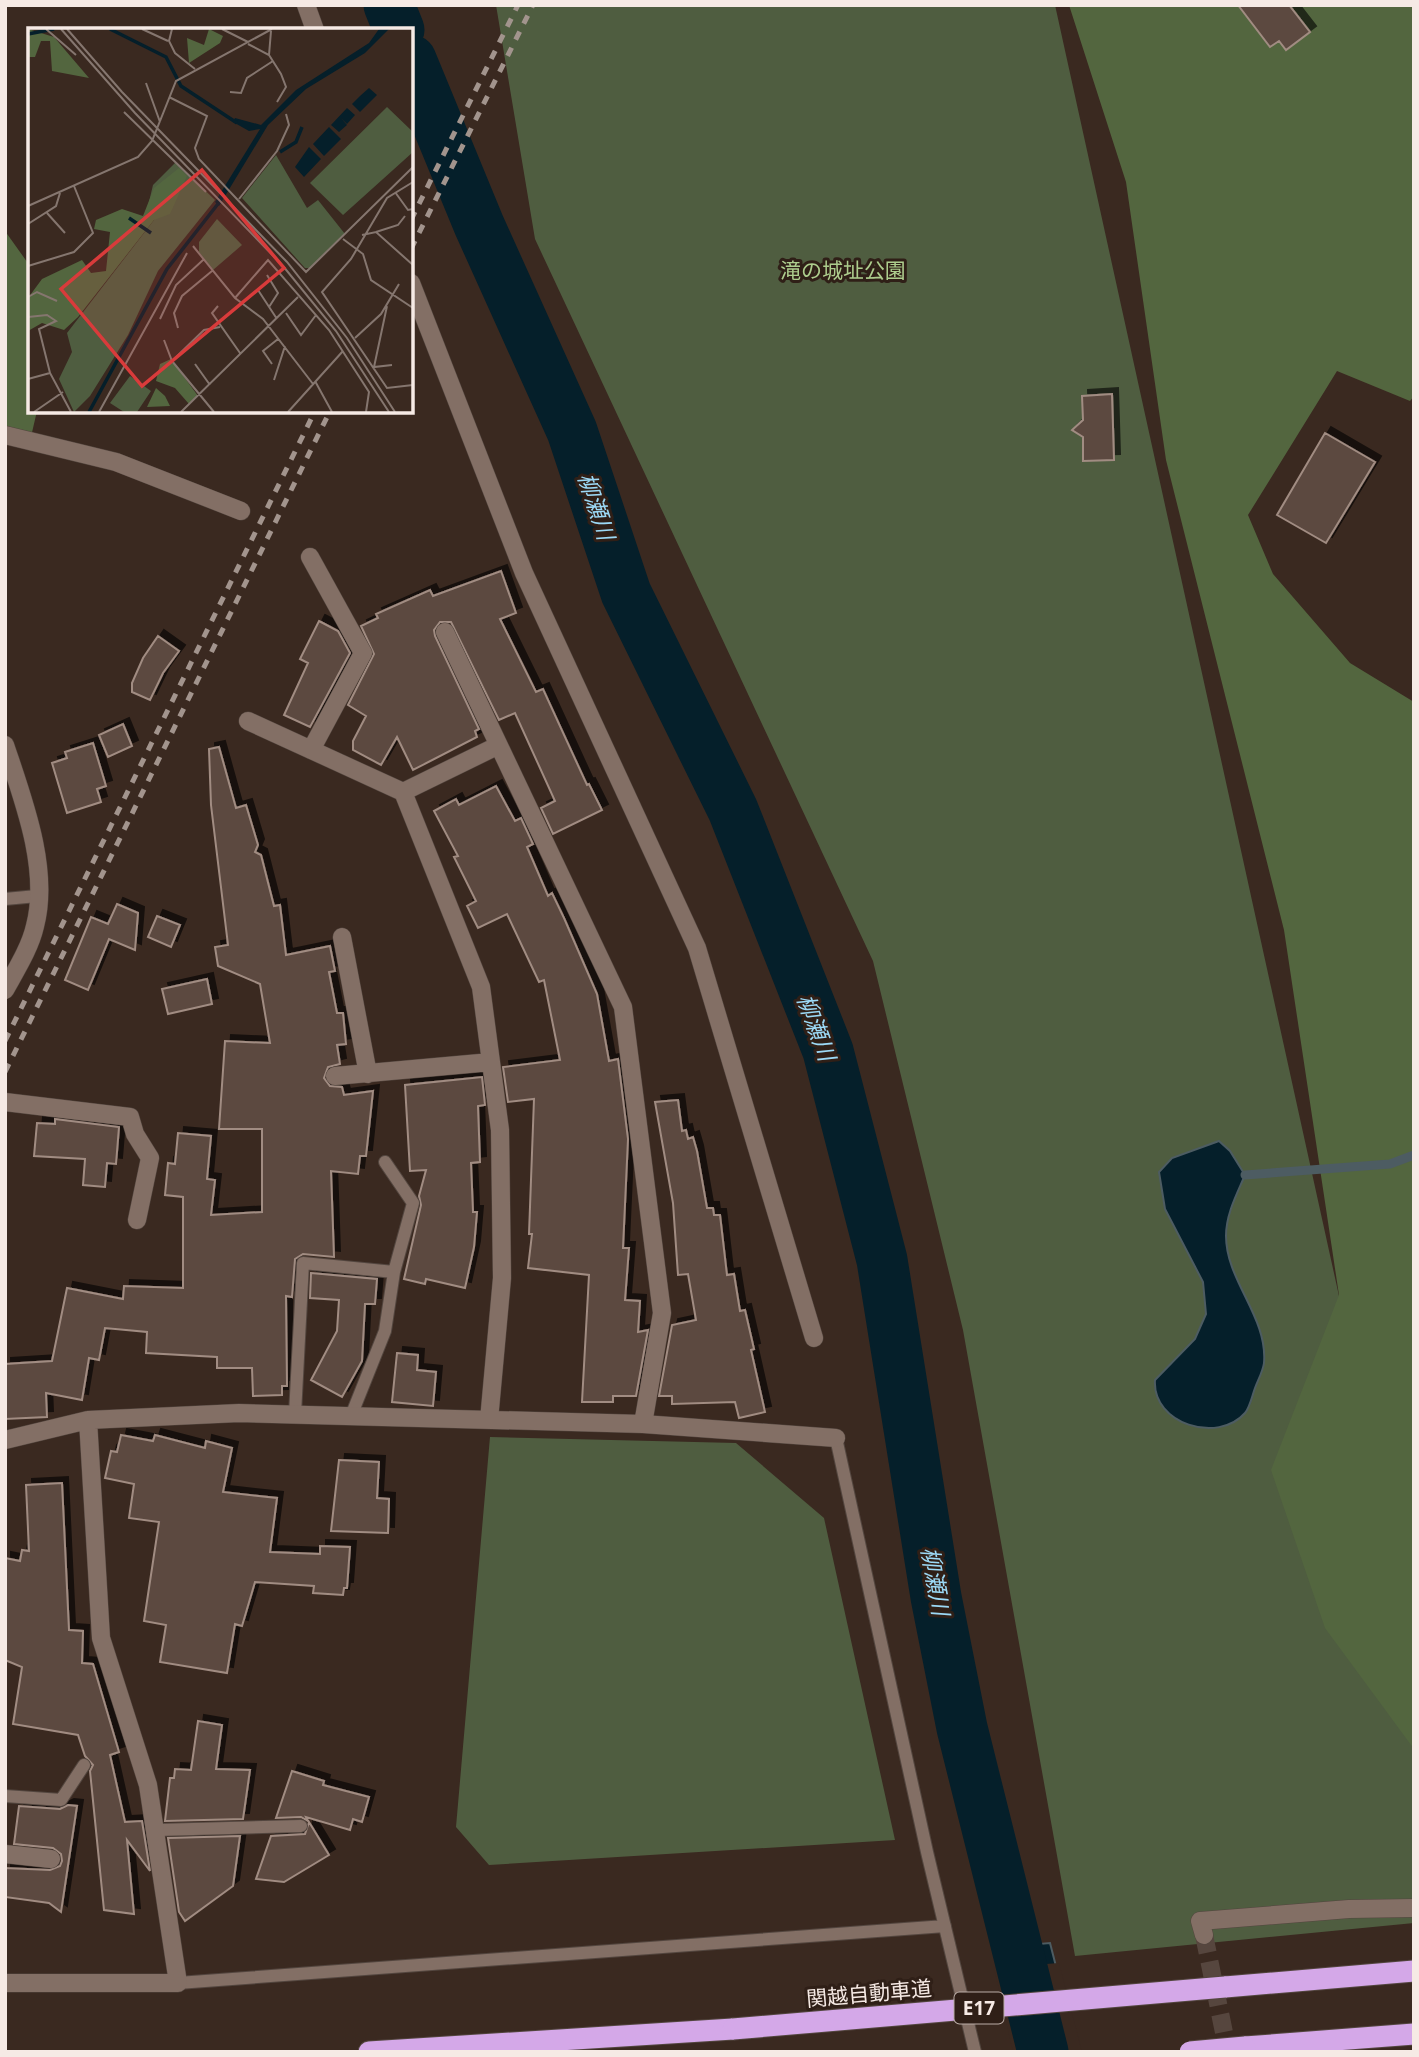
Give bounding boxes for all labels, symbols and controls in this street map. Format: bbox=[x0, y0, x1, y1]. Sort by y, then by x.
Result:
inset map bbox=[28, 28, 413, 413]
park label: 滝の城址公園 bbox=[780, 256, 906, 284]
water label: 柳瀬川 bbox=[571, 468, 624, 547]
water label: 柳瀬川 bbox=[790, 989, 845, 1068]
water label: 柳瀬川 bbox=[914, 1544, 958, 1621]
street label: 関越自動車道 bbox=[805, 1974, 933, 2012]
road number: E17 bbox=[954, 1992, 1004, 2024]

